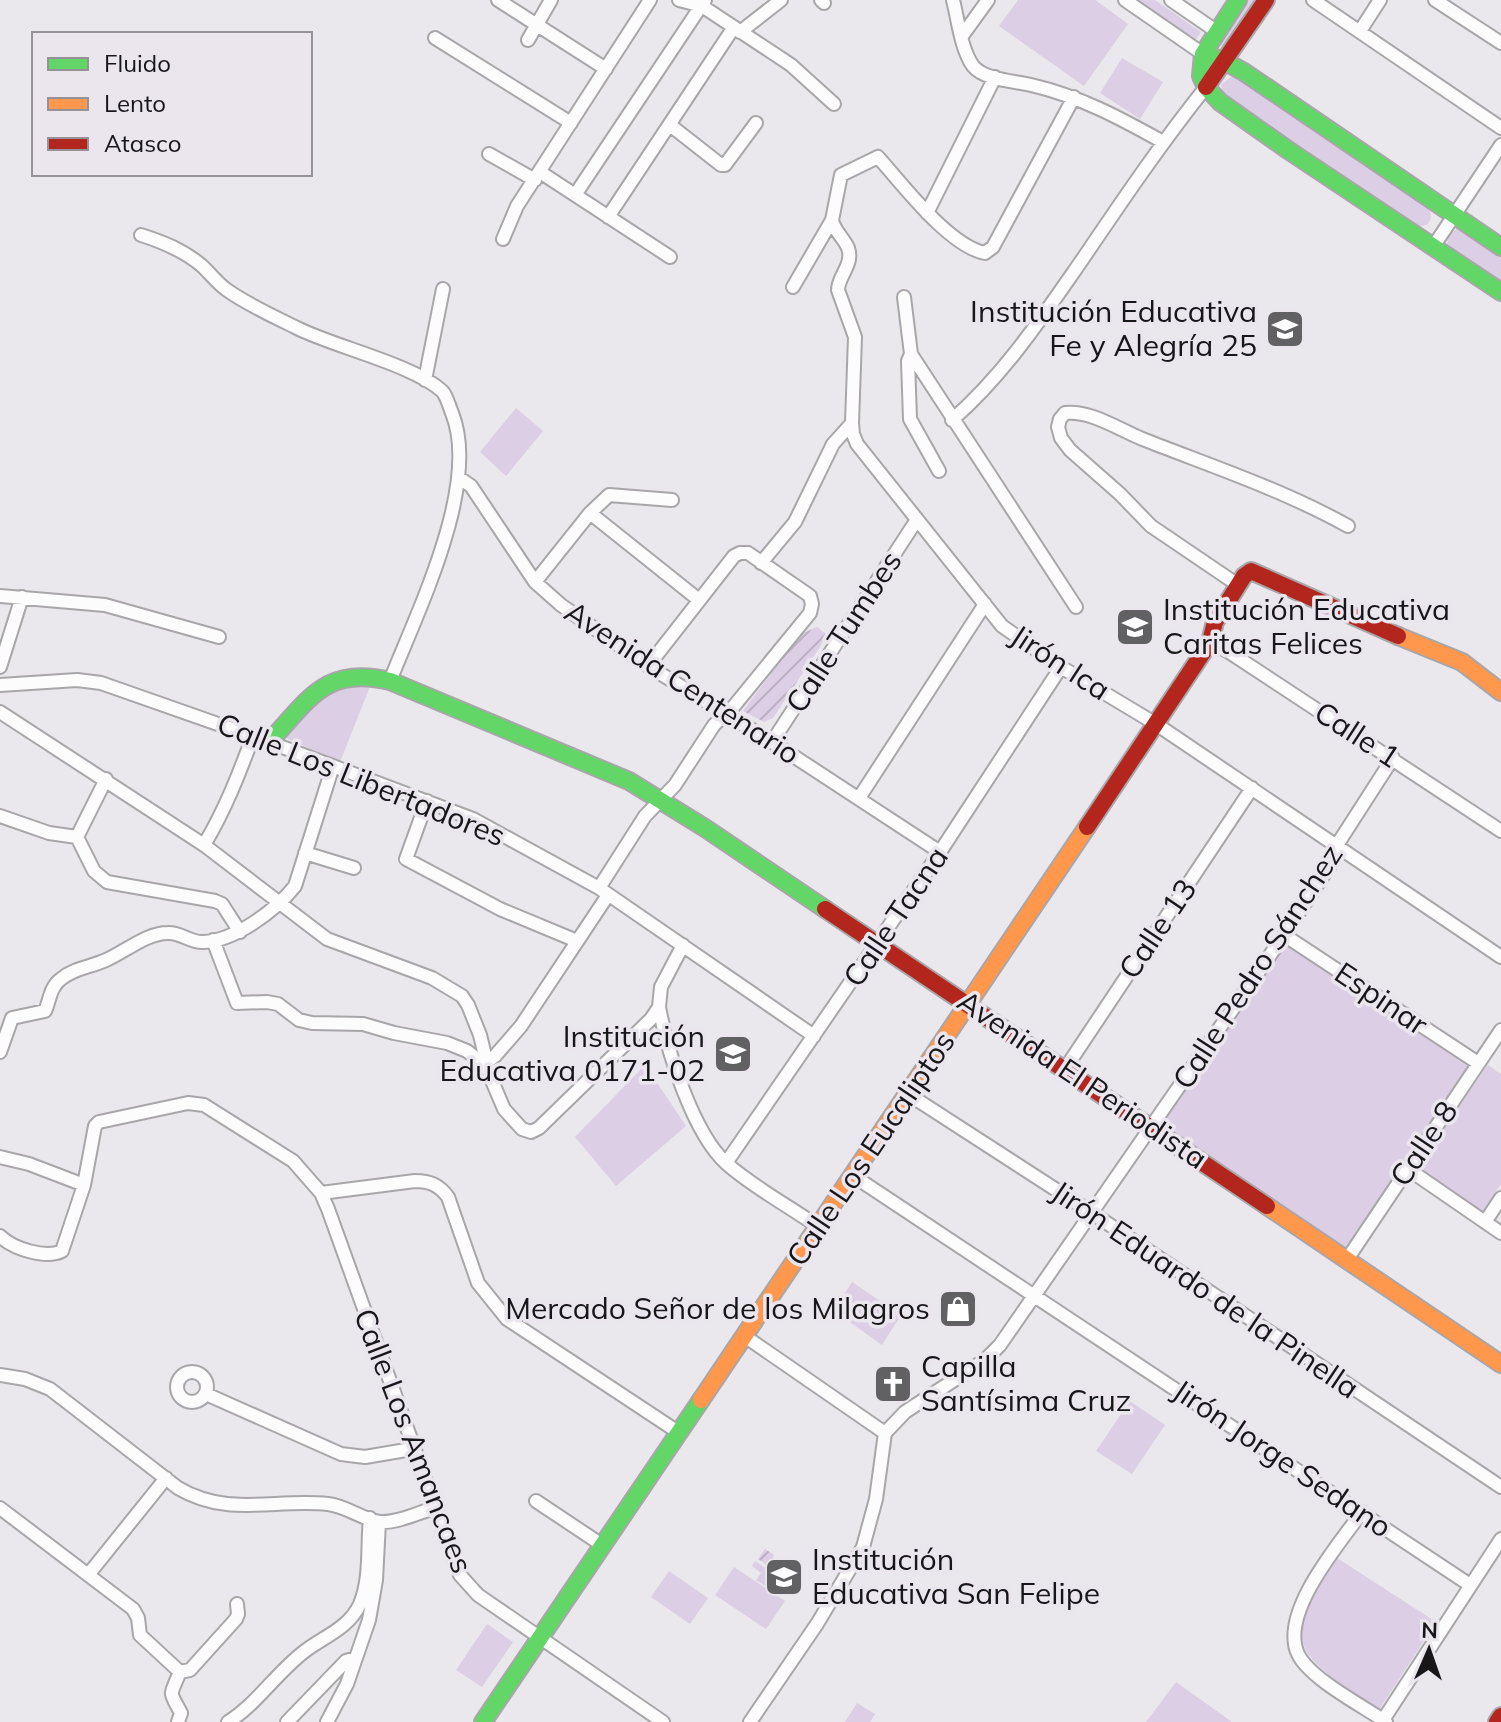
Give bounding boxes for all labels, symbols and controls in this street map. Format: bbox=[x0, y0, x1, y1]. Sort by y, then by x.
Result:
legend bbox=[32, 32, 312, 176]
text: Fluido bbox=[104, 48, 171, 78]
text: Lento bbox=[104, 88, 166, 118]
text: Atasco bbox=[104, 128, 181, 158]
place label: Institución Educativa Fe y Alegría 25 bbox=[970, 292, 1257, 364]
school or university icon: Institución Educativa Fe y Alegría 25 bbox=[1264, 308, 1306, 350]
street label: Calle Tumbes bbox=[777, 543, 910, 719]
place label: Institución Educativa Caritas Felices bbox=[1163, 590, 1450, 662]
street label: Avenida Centenario bbox=[558, 592, 807, 772]
school or university icon: Institución Educativa Caritas Felices bbox=[1114, 606, 1156, 648]
street label: Jirón Ica bbox=[1004, 616, 1117, 708]
street label: Calle 1 bbox=[1308, 693, 1408, 776]
street label: Calle Los Libertadores bbox=[212, 704, 511, 854]
street label: Calle Pedro Sánchez bbox=[1164, 837, 1350, 1096]
street label: Calle Tacna bbox=[834, 839, 956, 994]
street label: Calle 13 bbox=[1110, 871, 1204, 986]
street label: Espinar bbox=[1328, 953, 1435, 1043]
street label: Avenida El Periodista bbox=[950, 981, 1215, 1177]
place label: Institución Educativa 0171-02 bbox=[440, 1017, 705, 1089]
street label: Calle Los Eucaliptos bbox=[778, 1024, 963, 1273]
school or university icon: Institución Educativa 0171-02 bbox=[712, 1033, 754, 1075]
street label: Calle 8 bbox=[1381, 1094, 1465, 1193]
street label: Jirón Eduardo de la Pinella bbox=[1045, 1172, 1367, 1406]
shop icon: Mercado Señor de los Milagros bbox=[937, 1288, 979, 1330]
place label: Mercado Señor de los Milagros bbox=[505, 1289, 930, 1327]
street label: Calle Los Amancaes bbox=[346, 1303, 482, 1578]
place label: Capilla Santísima Cruz bbox=[921, 1347, 1131, 1419]
church icon: Capilla Santísima Cruz bbox=[872, 1363, 914, 1405]
street label: Jirón Jorge Sedano bbox=[1166, 1371, 1399, 1545]
place label: Institución Educativa San Felipe bbox=[812, 1540, 1100, 1612]
school or university icon: Institución Educativa San Felipe bbox=[763, 1556, 805, 1598]
north arrow bbox=[1389, 1610, 1469, 1690]
text: N bbox=[1421, 1616, 1438, 1644]

